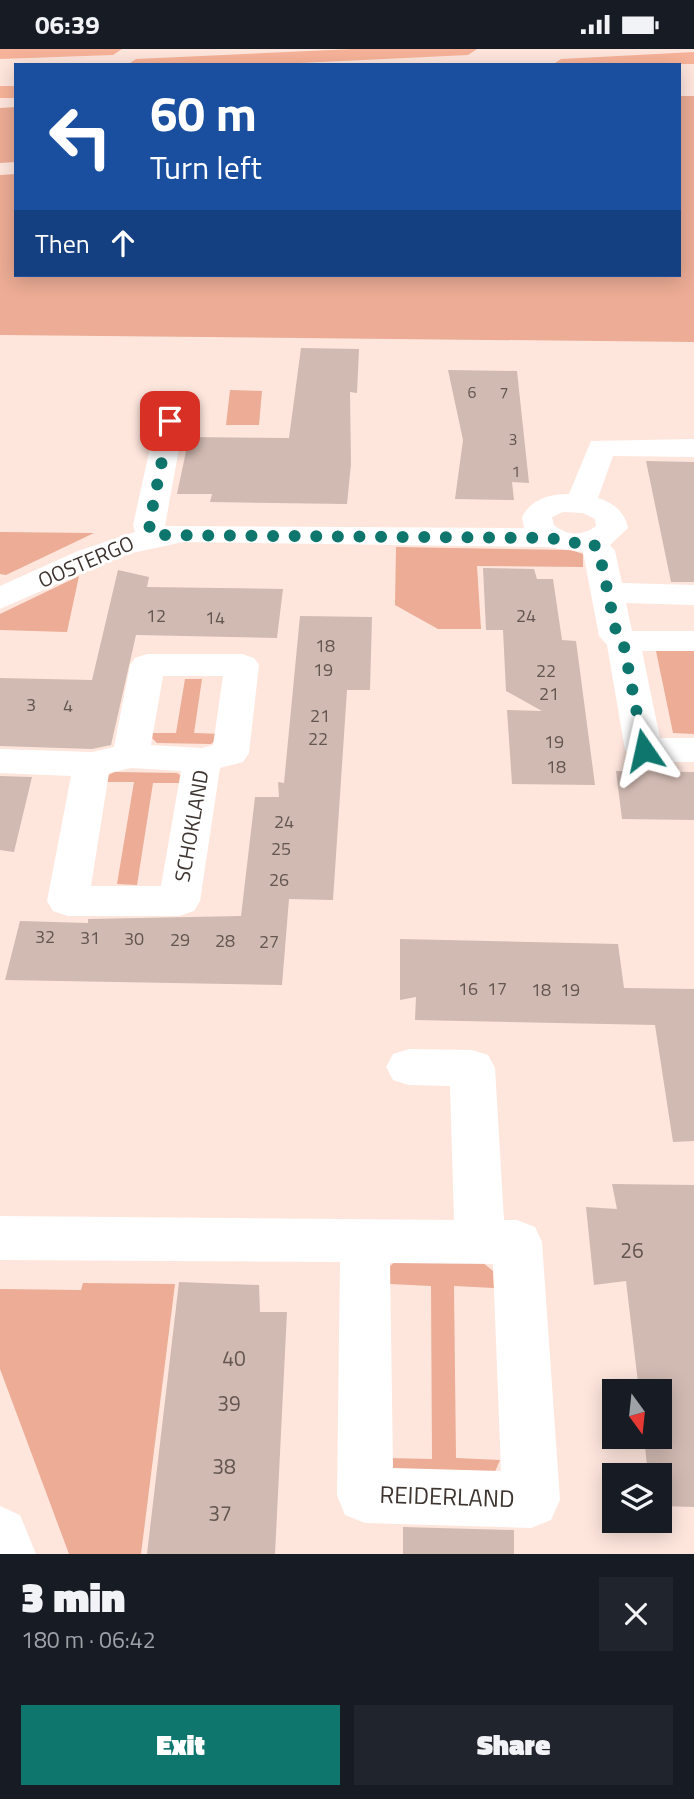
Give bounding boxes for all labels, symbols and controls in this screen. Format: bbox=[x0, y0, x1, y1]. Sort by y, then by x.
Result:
text: 06:39 bbox=[35, 5, 100, 44]
text: 60 m bbox=[150, 75, 257, 150]
icon: left bbox=[35, 91, 126, 182]
text: Turn left bbox=[150, 143, 262, 191]
text: Then bbox=[35, 224, 90, 263]
icon: ahead bbox=[104, 224, 142, 262]
house number: 6 bbox=[468, 380, 477, 404]
house number: 7 bbox=[500, 380, 508, 404]
pin bbox=[140, 391, 200, 451]
icon: arrive bbox=[151, 402, 189, 440]
house number: 3 bbox=[509, 427, 517, 451]
house number: 1 bbox=[512, 459, 520, 483]
street label: OOSTERGO bbox=[33, 527, 139, 596]
house number: 12 bbox=[146, 602, 166, 629]
house number: 24 bbox=[516, 602, 536, 629]
house number: 14 bbox=[205, 604, 225, 631]
house number: 18 bbox=[315, 632, 335, 659]
house number: 19 bbox=[313, 656, 333, 683]
house number: 22 bbox=[536, 657, 556, 684]
house number: 21 bbox=[539, 680, 559, 707]
house number: 3 bbox=[26, 691, 36, 718]
house number: 4 bbox=[63, 692, 73, 719]
house number: 21 bbox=[310, 702, 330, 729]
position arrow bbox=[607, 713, 681, 787]
house number: 22 bbox=[308, 725, 328, 752]
house number: 19 bbox=[544, 728, 564, 755]
house number: 18 bbox=[546, 753, 566, 780]
street label: SCHOKLAND bbox=[165, 767, 217, 884]
house number: 24 bbox=[274, 808, 294, 835]
house number: 25 bbox=[271, 835, 291, 862]
house number: 26 bbox=[269, 866, 289, 893]
house number: 32 bbox=[35, 923, 55, 950]
house number: 31 bbox=[80, 924, 100, 951]
house number: 30 bbox=[124, 925, 144, 952]
house number: 29 bbox=[170, 926, 190, 953]
house number: 28 bbox=[215, 927, 235, 954]
house number: 27 bbox=[259, 928, 279, 955]
house number: 16 bbox=[458, 975, 478, 1002]
house number: 17 bbox=[487, 975, 507, 1002]
house number: 18 bbox=[531, 976, 551, 1003]
house number: 19 bbox=[560, 976, 580, 1003]
house number: 26 bbox=[620, 1234, 644, 1266]
house number: 40 bbox=[222, 1342, 246, 1374]
north arrow bbox=[602, 1379, 672, 1449]
map controls bbox=[602, 1379, 672, 1533]
house number: 39 bbox=[217, 1387, 241, 1419]
house number: 38 bbox=[212, 1450, 236, 1482]
button: layers bbox=[602, 1463, 672, 1533]
street label: REIDERLAND bbox=[379, 1476, 515, 1516]
house number: 37 bbox=[208, 1497, 232, 1529]
text: 3 min bbox=[21, 1564, 125, 1628]
button: close bbox=[599, 1577, 673, 1651]
text: 180 m · 06:42 bbox=[21, 1622, 156, 1657]
button: Exit bbox=[21, 1705, 340, 1785]
button: Share bbox=[354, 1705, 673, 1785]

